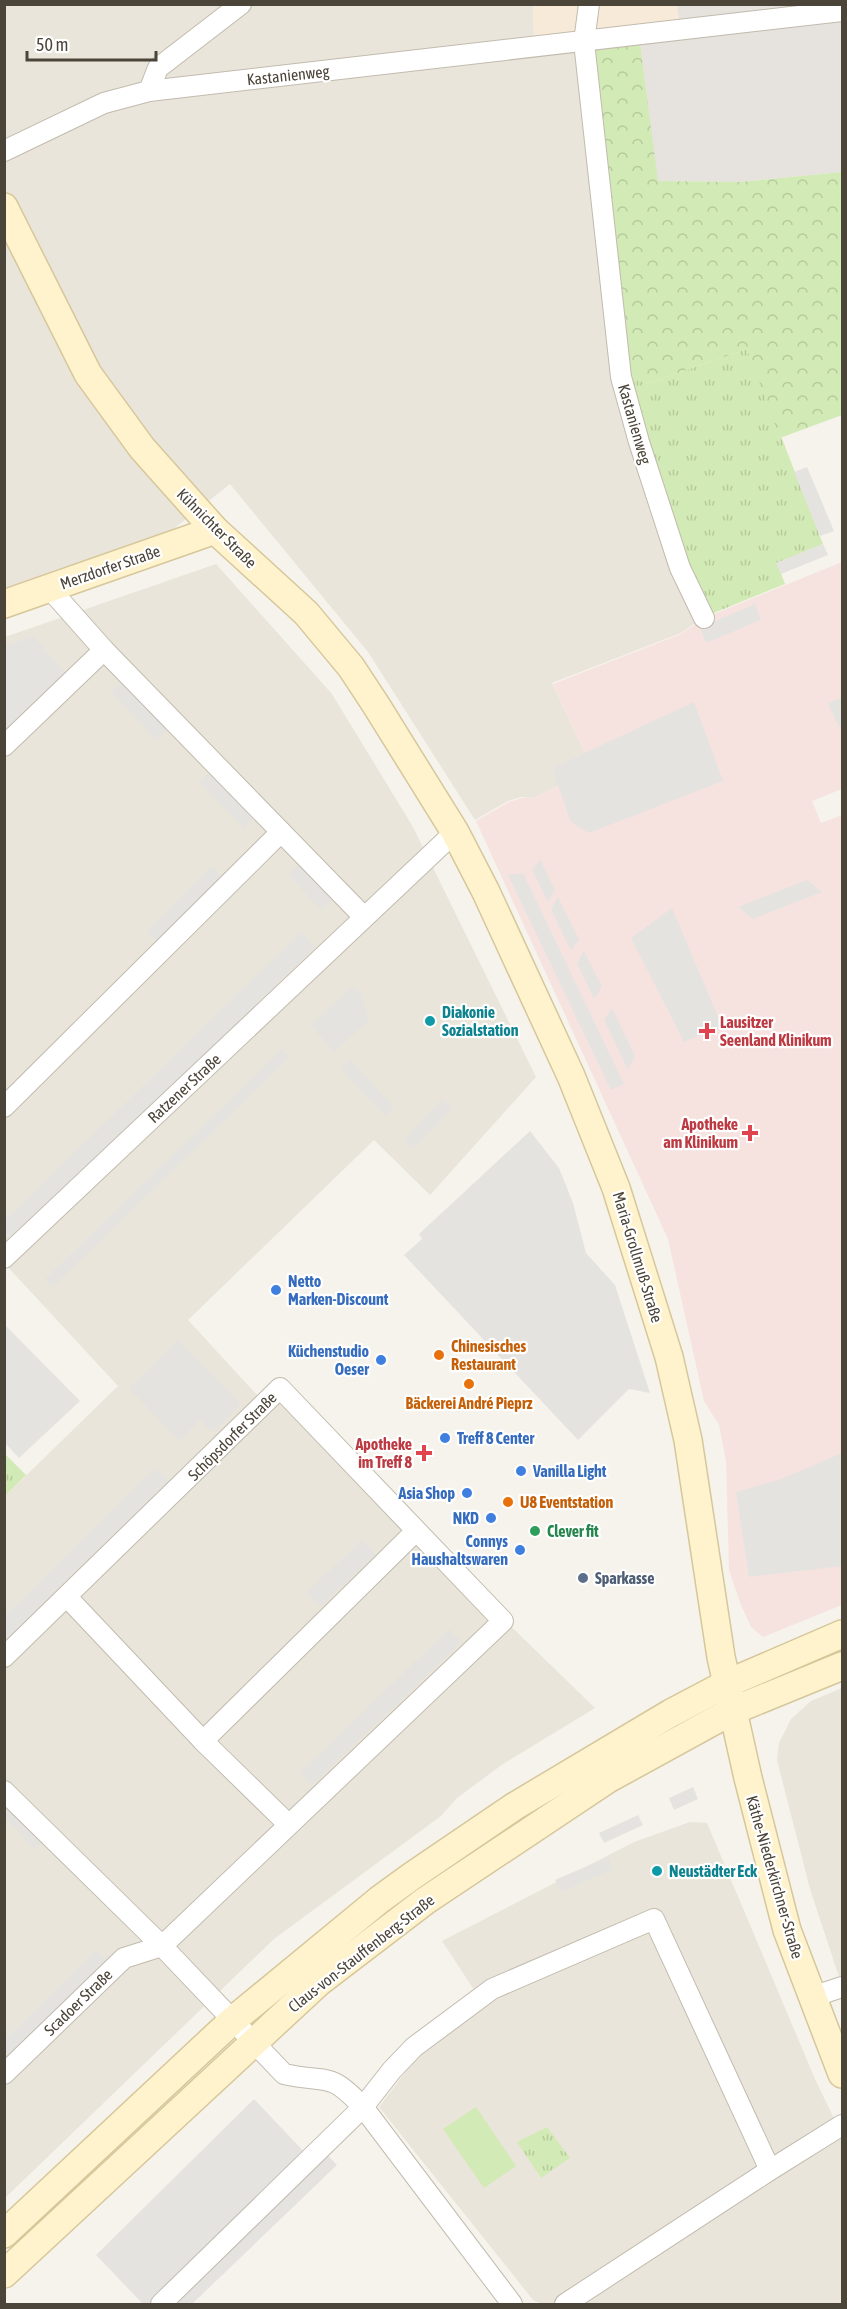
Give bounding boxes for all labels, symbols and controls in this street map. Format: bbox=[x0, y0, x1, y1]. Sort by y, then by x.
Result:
scale bar bbox=[27, 24, 156, 62]
text: 50 m bbox=[36, 34, 68, 55]
street label: Kastanienweg bbox=[246, 62, 330, 89]
street label: Kastanienweg bbox=[614, 382, 655, 467]
street label: Kühnichter Straße bbox=[174, 485, 260, 571]
street label: Merzdorfer Straße bbox=[58, 541, 162, 593]
place label: Diakonie Sozialstation bbox=[442, 1003, 519, 1039]
place label: Lausitzer Seenland Klinikum bbox=[720, 1013, 832, 1049]
marker: Diakonie Sozialstation bbox=[423, 1014, 437, 1028]
marker: Lausitzer Seenland Klinikum bbox=[698, 1022, 716, 1040]
street label: Ratzener Straße bbox=[144, 1050, 224, 1126]
place label: Apotheke am Klinikum bbox=[663, 1115, 738, 1151]
marker: Apotheke am Klinikum bbox=[743, 1126, 757, 1140]
street label: Maria-Grollmuß-Straße bbox=[610, 1189, 666, 1325]
place label: Netto Marken-Discount bbox=[288, 1272, 389, 1308]
marker: Netto Marken-Discount bbox=[269, 1283, 283, 1297]
place label: Chinesisches Restaurant bbox=[451, 1337, 527, 1373]
place label: Küchenstudio Oeser bbox=[288, 1342, 369, 1378]
marker: Chinesisches Restaurant bbox=[432, 1348, 446, 1362]
marker: Küchenstudio Oeser bbox=[374, 1353, 388, 1367]
marker: Bäckerei André Pieprz bbox=[462, 1377, 476, 1391]
street label: Schöpsdorfer Straße bbox=[184, 1388, 281, 1485]
place label: Bäckerei André Pieprz bbox=[406, 1394, 533, 1412]
place label: Treff 8 Center bbox=[457, 1429, 535, 1447]
marker: Treff 8 Center bbox=[438, 1431, 452, 1445]
place label: Apotheke im Treff 8 bbox=[354, 1435, 412, 1471]
marker: Apotheke im Treff 8 bbox=[417, 1446, 431, 1460]
place label: Vanilla Light bbox=[532, 1462, 607, 1480]
marker: Vanilla Light bbox=[514, 1464, 528, 1478]
place label: Asia Shop bbox=[398, 1484, 455, 1502]
marker: Asia Shop bbox=[460, 1486, 474, 1500]
place label: U8 Eventstation bbox=[520, 1493, 614, 1511]
marker: U8 Eventstation bbox=[501, 1495, 515, 1509]
place label: NKD bbox=[453, 1509, 479, 1527]
marker: NKD bbox=[484, 1511, 498, 1525]
place label: Clever fit bbox=[547, 1522, 599, 1540]
marker: Clever fit bbox=[528, 1524, 542, 1538]
place label: Connys Haushaltswaren bbox=[412, 1532, 508, 1568]
marker: Connys Haushaltswaren bbox=[513, 1543, 527, 1557]
place label: Sparkasse bbox=[595, 1569, 655, 1587]
marker: Sparkasse bbox=[576, 1571, 590, 1585]
street label: Käthe-Niederkirchner-Straße bbox=[743, 1793, 807, 1961]
place label: Neustädter Eck bbox=[669, 1862, 758, 1880]
marker: Neustädter Eck bbox=[650, 1864, 664, 1878]
street label: Claus-von-Stauffenberg-Straße bbox=[285, 1890, 438, 2016]
street label: Scadoer Straße bbox=[40, 1965, 116, 2039]

